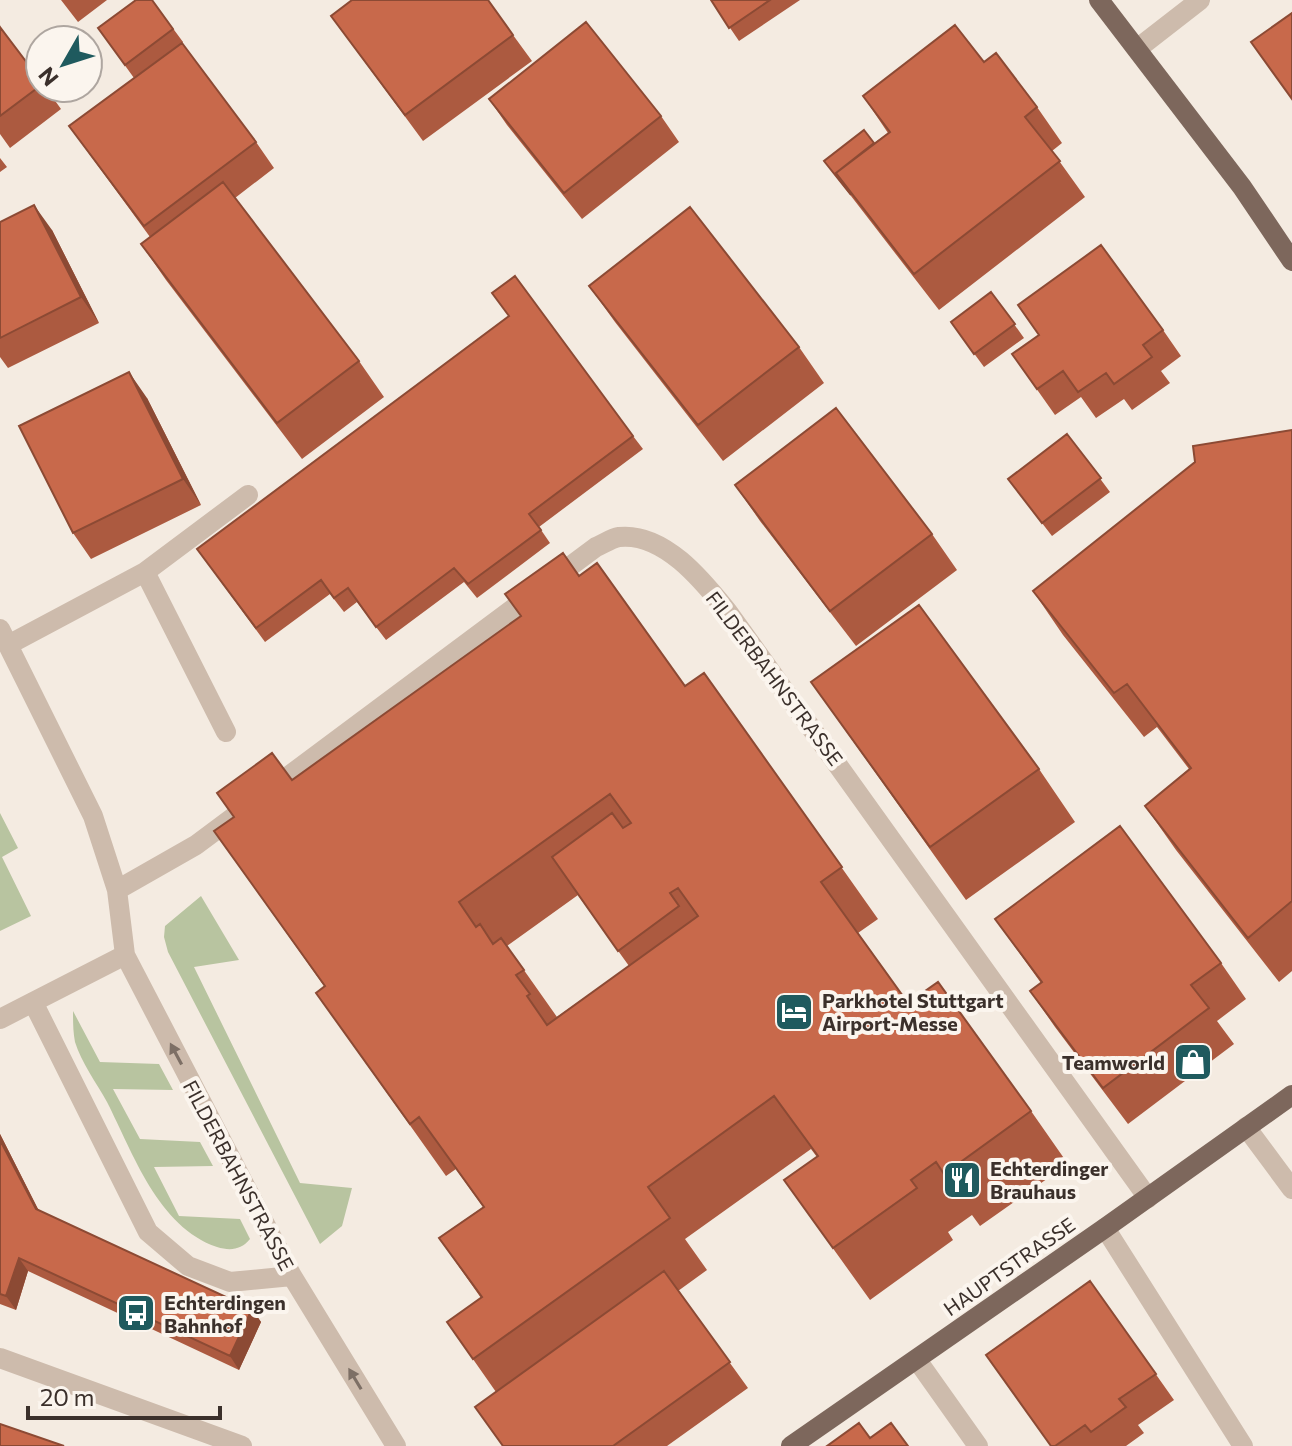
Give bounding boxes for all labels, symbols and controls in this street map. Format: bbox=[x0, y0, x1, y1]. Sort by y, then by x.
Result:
north arrow bbox=[24, 24, 104, 104]
text: N bbox=[32, 62, 64, 92]
street label: FILDERBAHNSTRASSE bbox=[702, 586, 848, 770]
place label: Parkhotel Stuttgart Airport-Messe bbox=[822, 988, 1004, 1035]
hotel icon: Parkhotel Stuttgart Airport-Messe bbox=[773, 991, 815, 1033]
shop icon: Teamworld bbox=[1172, 1041, 1214, 1083]
one-way arrow bbox=[170, 1042, 183, 1065]
place label: Teamworld bbox=[1062, 1050, 1165, 1074]
street label: FILDERBAHNSTRASSE bbox=[179, 1076, 299, 1274]
place label: Echterdinger Brauhaus bbox=[990, 1156, 1108, 1203]
restaurant icon: Echterdinger Brauhaus bbox=[941, 1159, 983, 1201]
street label: HAUPTSTRASSE bbox=[939, 1212, 1079, 1320]
place label: Echterdingen Bahnhof bbox=[164, 1290, 286, 1337]
bus stop icon: Echterdingen Bahnhof bbox=[115, 1292, 157, 1334]
one-way arrow bbox=[349, 1368, 363, 1390]
scale bar bbox=[28, 1370, 220, 1420]
text: 20 m bbox=[40, 1382, 94, 1411]

